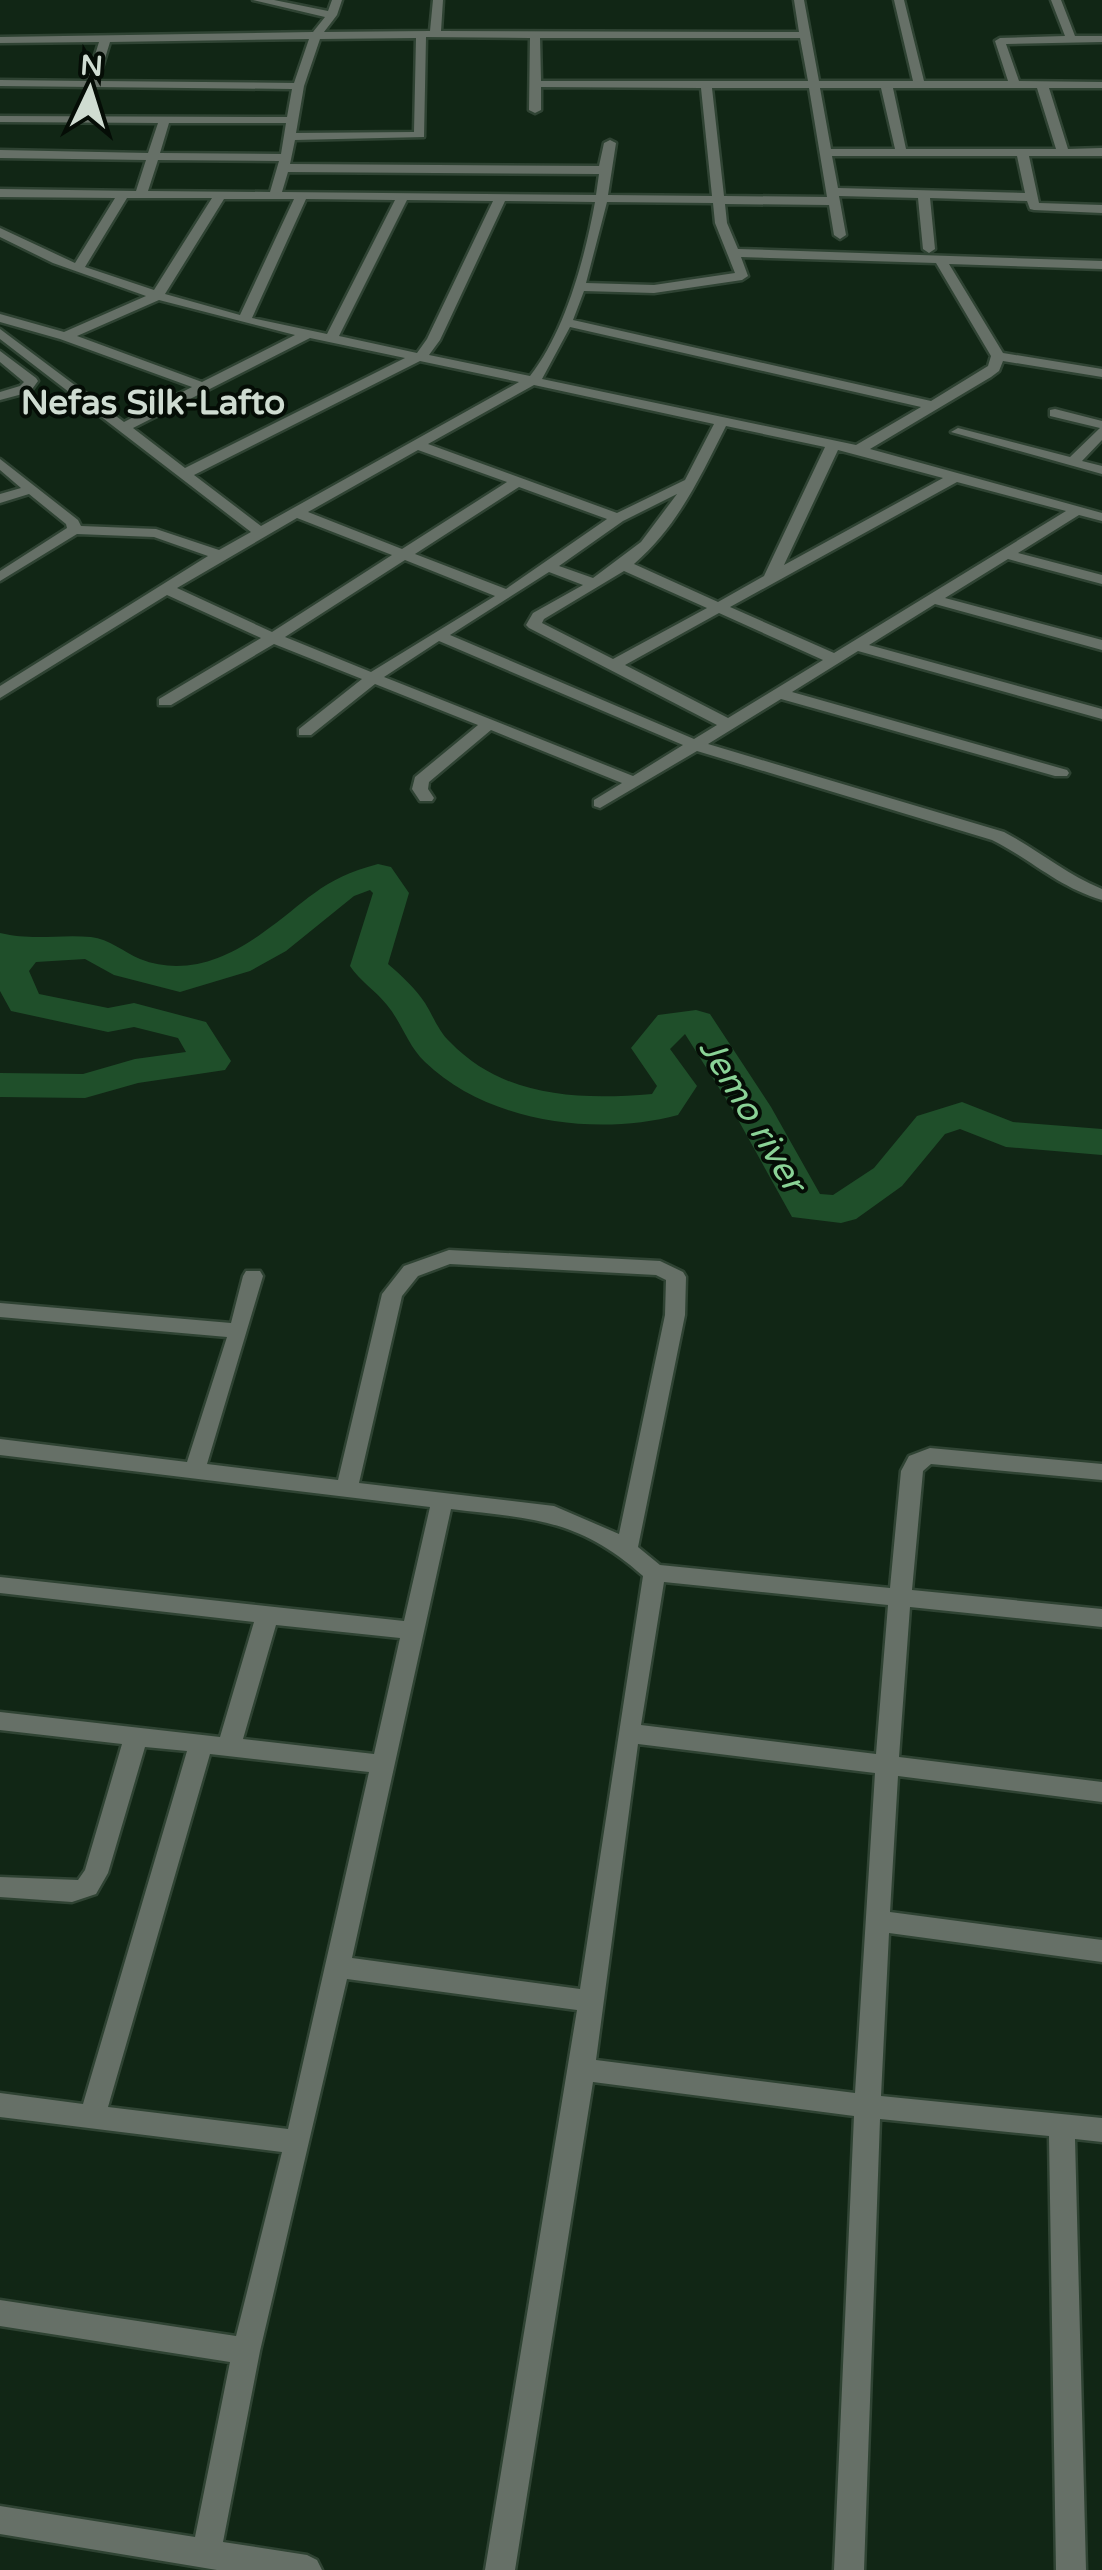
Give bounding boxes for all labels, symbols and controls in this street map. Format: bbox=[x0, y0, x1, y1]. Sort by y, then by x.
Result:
north arrow bbox=[40, 40, 140, 140]
text: N bbox=[79, 48, 104, 84]
district label: Nefas Silk-Lafto bbox=[21, 382, 285, 424]
water label: Jemo river bbox=[690, 1030, 817, 1204]

